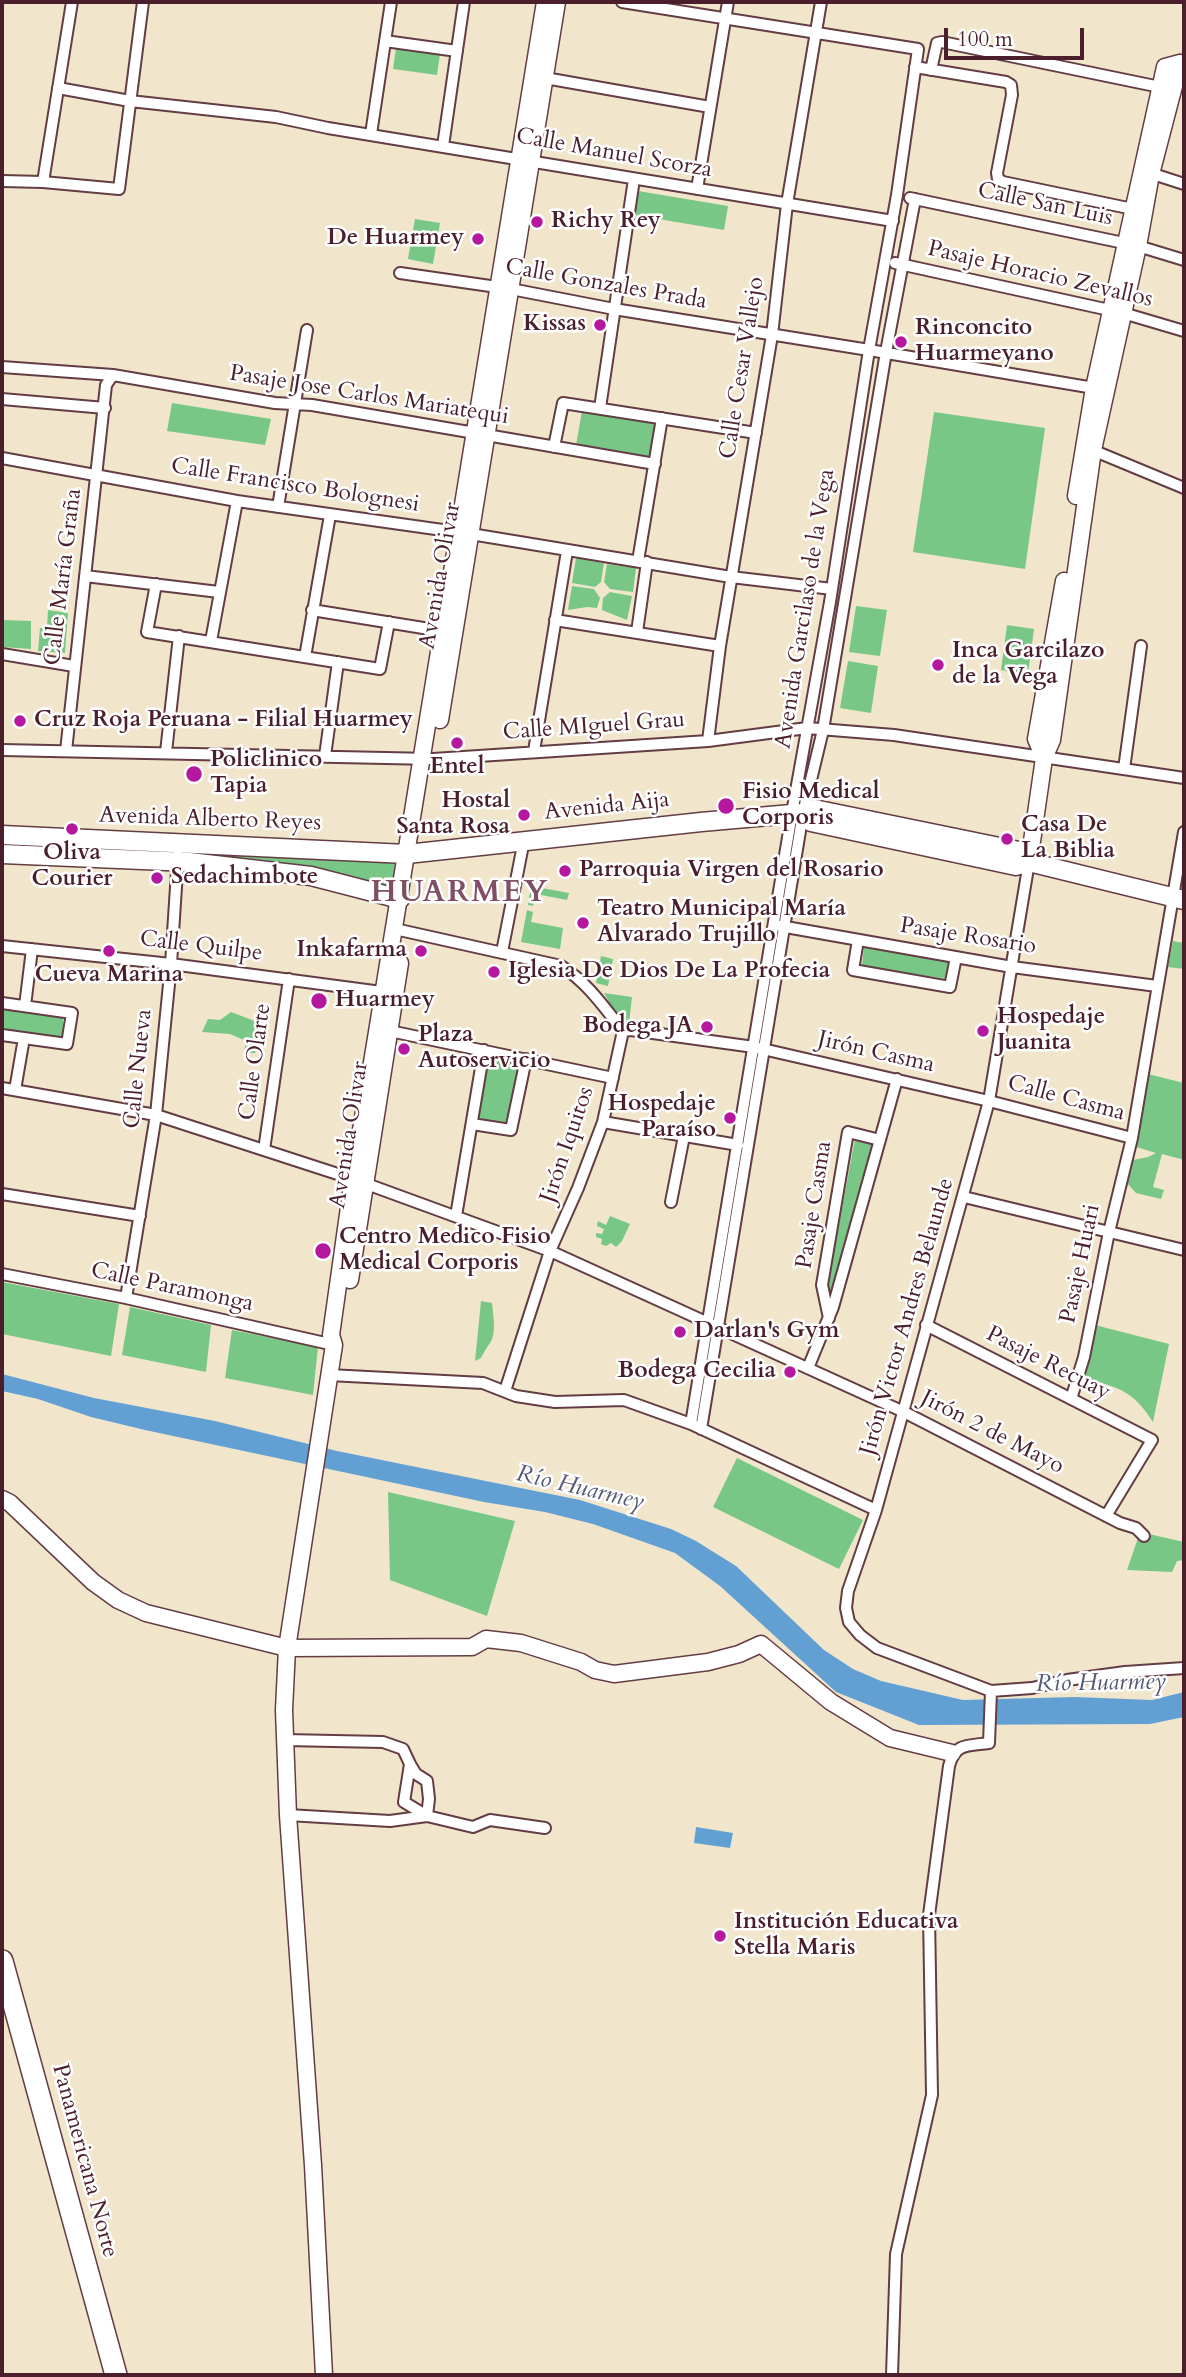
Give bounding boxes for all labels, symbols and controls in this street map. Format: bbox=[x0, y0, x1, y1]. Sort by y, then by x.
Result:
scale bar bbox=[948, 14, 1088, 58]
text: 100 m bbox=[957, 25, 1013, 54]
street label: Calle Manuel Scorza bbox=[514, 123, 714, 185]
street label: Calle San Luis bbox=[975, 177, 1115, 233]
place label: Richy Rey bbox=[551, 208, 661, 236]
marker: Richy Rey bbox=[529, 214, 545, 230]
place label: De Huarmey bbox=[327, 225, 464, 253]
marker: De Huarmey bbox=[470, 231, 486, 247]
street label: Pasaje Horacio Zevallos bbox=[925, 236, 1155, 314]
street label: Calle Gonzales Prada bbox=[503, 254, 709, 316]
street label: Calle Cesar Vallejo bbox=[715, 275, 771, 461]
place label: Kissas bbox=[523, 311, 586, 339]
place label: Rinconcito Huarmeyano bbox=[915, 315, 1054, 369]
marker: Kissas bbox=[592, 317, 608, 333]
marker: Rinconcito Huarmeyano bbox=[893, 334, 909, 350]
street label: Pasaje Jose Carlos Mariatequi bbox=[227, 360, 511, 432]
street label: Calle Francisco Bolognesi bbox=[169, 453, 421, 519]
street label: Avenida Garcilaso de la Vega bbox=[770, 467, 842, 751]
street label: Calle María Graña bbox=[39, 487, 89, 667]
street label: Avenida Olivar bbox=[415, 500, 467, 652]
place label: Inca Garcilazo de la Vega bbox=[952, 638, 1105, 692]
marker: Inca Garcilazo de la Vega bbox=[930, 657, 946, 673]
place label: Cruz Roja Peruana - Filial Huarmey bbox=[34, 707, 413, 735]
street label: Calle MIguel Grau bbox=[502, 707, 686, 747]
marker: Cruz Roja Peruana - Filial Huarmey bbox=[12, 713, 28, 729]
marker: Entel bbox=[449, 735, 465, 751]
place label: Policlinico Tapia bbox=[210, 747, 322, 801]
place label: Entel bbox=[430, 754, 484, 782]
marker: Policlinico Tapia bbox=[184, 764, 204, 784]
place label: Fisio Medical Corporis bbox=[742, 779, 880, 833]
street label: Avenida Aija bbox=[543, 787, 671, 827]
place label: Hostal Santa Rosa bbox=[396, 788, 510, 842]
marker: Fisio Medical Corporis bbox=[716, 796, 736, 816]
street label: Avenida Alberto Reyes bbox=[98, 802, 322, 838]
marker: Hostal Santa Rosa bbox=[516, 807, 532, 823]
place label: Casa De La Biblia bbox=[1021, 812, 1115, 866]
marker: Oliva Courier bbox=[64, 821, 80, 837]
marker: Casa De La Biblia bbox=[999, 831, 1015, 847]
place label: Oliva Courier bbox=[31, 840, 113, 894]
place label: Parroquia Virgen del Rosario bbox=[579, 857, 884, 885]
marker: Parroquia Virgen del Rosario bbox=[557, 863, 573, 879]
place label: Sedachimbote bbox=[171, 864, 318, 892]
marker: Sedachimbote bbox=[149, 870, 165, 886]
district label: HUARMEY bbox=[371, 876, 549, 912]
place label: Teatro Municipal María Alvarado Trujillo bbox=[597, 896, 846, 950]
street label: Pasaje Rosario bbox=[898, 913, 1038, 961]
marker: Teatro Municipal María Alvarado Trujillo bbox=[575, 915, 591, 931]
street label: Calle Quilpe bbox=[138, 926, 264, 968]
place label: Inkafarma bbox=[296, 937, 407, 965]
marker: Cueva Marina bbox=[101, 943, 117, 959]
marker: Inkafarma bbox=[413, 943, 429, 959]
place label: Iglesia De Dios De La Profecia bbox=[508, 958, 830, 986]
place label: Cueva Marina bbox=[35, 962, 183, 990]
marker: Iglesia De Dios De La Profecia bbox=[486, 964, 502, 980]
place label: Huarmey bbox=[335, 987, 435, 1015]
marker: Huarmey bbox=[309, 991, 329, 1011]
street label: Calle Olarte bbox=[234, 1002, 278, 1122]
place label: Hospedaje Juanita bbox=[997, 1004, 1105, 1058]
street label: Calle Nueva bbox=[119, 1008, 159, 1130]
place label: Bodega JA bbox=[582, 1013, 693, 1041]
marker: Bodega JA bbox=[699, 1019, 715, 1035]
place label: Plaza Autoservicio bbox=[418, 1022, 550, 1076]
marker: Hospedaje Juanita bbox=[975, 1023, 991, 1039]
street label: Jirón Casma bbox=[815, 1026, 937, 1080]
marker: Plaza Autoservicio bbox=[396, 1041, 412, 1057]
street label: Avenida Olivar bbox=[325, 1060, 375, 1210]
street label: Calle Casma bbox=[1004, 1070, 1128, 1128]
street label: Jirón Iquitos bbox=[535, 1083, 601, 1207]
place label: Hospedaje Paraíso bbox=[608, 1091, 716, 1145]
marker: Hospedaje Paraíso bbox=[722, 1110, 738, 1126]
street label: Pasaje Casma bbox=[791, 1139, 839, 1271]
street label: Jirón Victor Andres Belaunde bbox=[855, 1175, 961, 1459]
street label: Pasaje Huari bbox=[1055, 1202, 1107, 1326]
place label: Centro Medico Fisio Medical Corporis bbox=[339, 1224, 551, 1278]
marker: Centro Medico Fisio Medical Corporis bbox=[313, 1241, 333, 1261]
street label: Calle Paramonga bbox=[88, 1257, 256, 1319]
place label: Darlan's Gym bbox=[694, 1318, 839, 1346]
street label: Pasaje Recuay bbox=[981, 1321, 1115, 1407]
marker: Darlan's Gym bbox=[672, 1324, 688, 1340]
place label: Bodega Cecilia bbox=[618, 1358, 776, 1386]
marker: Bodega Cecilia bbox=[782, 1364, 798, 1380]
street label: Jirón 2 de Mayo bbox=[916, 1385, 1068, 1481]
water label: Río Huarmey bbox=[513, 1460, 647, 1518]
water label: Río Huarmey bbox=[1036, 1668, 1166, 1700]
place label: Institución Educativa Stella Maris bbox=[734, 1909, 958, 1963]
marker: Institución Educativa Stella Maris bbox=[712, 1928, 728, 1944]
street label: Panamericana Norte bbox=[45, 2061, 123, 2261]

